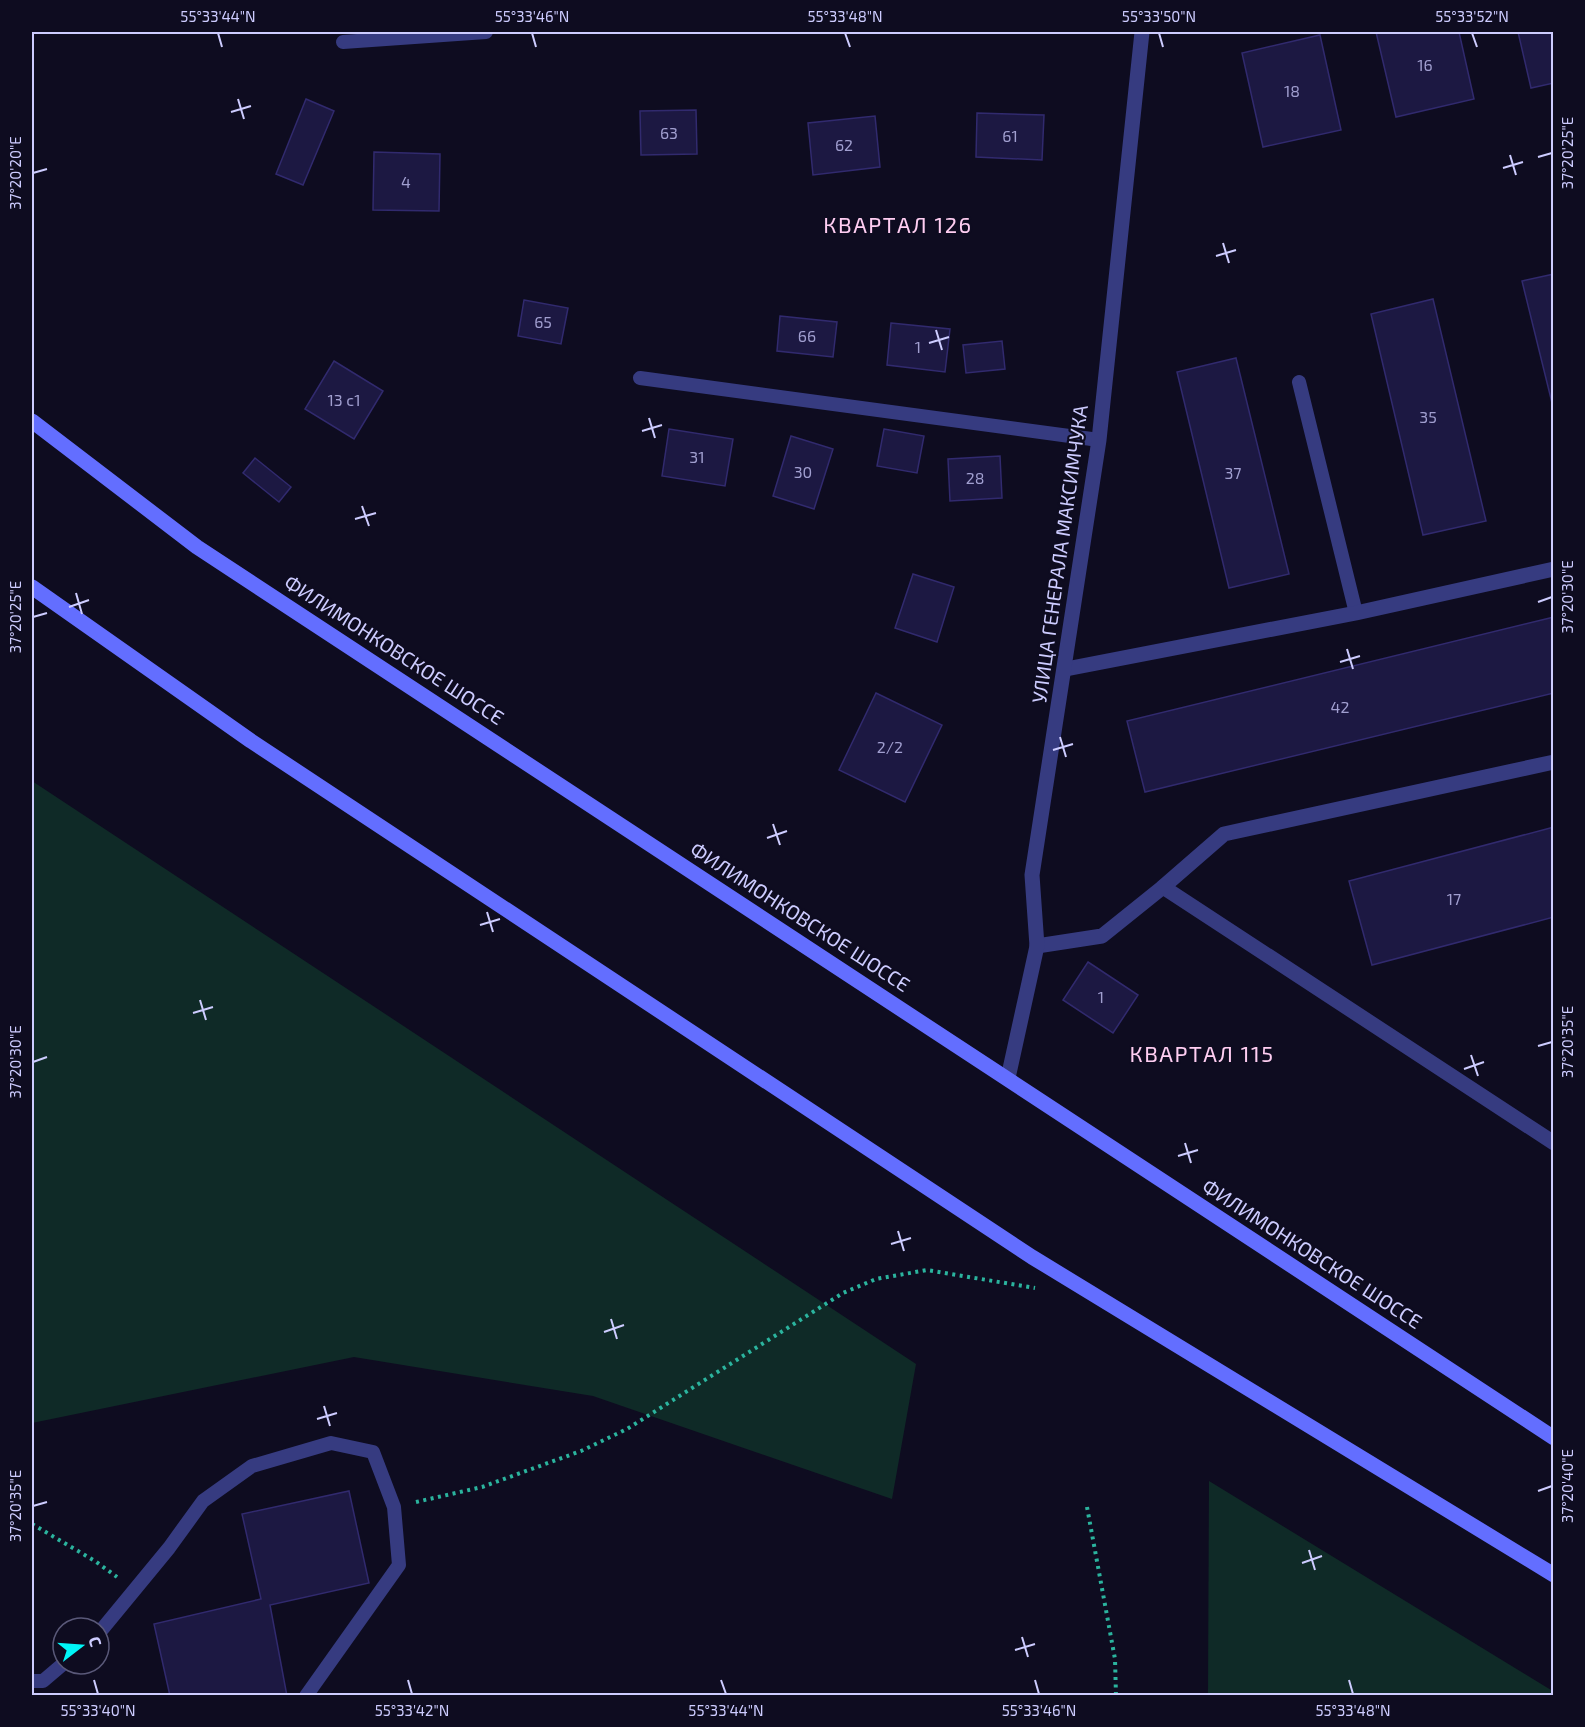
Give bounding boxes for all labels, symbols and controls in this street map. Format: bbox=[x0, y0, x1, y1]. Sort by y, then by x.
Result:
text: 55°33'44"N bbox=[180, 7, 256, 25]
text: 55°33'46"N bbox=[495, 7, 569, 25]
text: 55°33'48"N bbox=[807, 7, 883, 25]
text: 55°33'50"N bbox=[1122, 7, 1196, 25]
text: 55°33'52"N bbox=[1435, 7, 1509, 25]
house number: 16 bbox=[1417, 55, 1433, 74]
house number: 18 bbox=[1284, 81, 1300, 100]
text: 37°20'25"E bbox=[1558, 117, 1576, 189]
house number: 63 bbox=[660, 123, 678, 142]
house number: 61 bbox=[1002, 126, 1018, 145]
house number: 62 bbox=[835, 135, 853, 154]
text: 37°20'20"E bbox=[6, 136, 24, 210]
house number: 4 bbox=[401, 172, 411, 191]
district label: КВАРТАЛ 126 bbox=[823, 211, 973, 237]
house number: 65 bbox=[534, 312, 552, 331]
house number: 66 bbox=[798, 326, 816, 345]
house number: 1 bbox=[915, 337, 921, 356]
house number: 13 с1 bbox=[327, 390, 361, 409]
street label: УЛИЦА ГЕНЕРАЛА МАКСИМЧУКА bbox=[1026, 403, 1092, 705]
house number: 35 bbox=[1419, 407, 1437, 426]
house number: 31 bbox=[689, 447, 705, 466]
house number: 30 bbox=[794, 462, 812, 481]
house number: 37 bbox=[1224, 463, 1242, 482]
house number: 28 bbox=[966, 468, 984, 487]
text: 37°20'30"E bbox=[1558, 560, 1576, 634]
street label: ФИЛИМОНКОВСКОЕ ШОССЕ bbox=[280, 569, 509, 729]
text: 37°20'25"E bbox=[6, 581, 24, 653]
house number: 42 bbox=[1331, 697, 1349, 716]
house number: 2/2 bbox=[877, 737, 903, 756]
street label: ФИЛИМОНКОВСКОЕ ШОССЕ bbox=[686, 836, 915, 996]
house number: 17 bbox=[1447, 889, 1461, 908]
house number: 1 bbox=[1098, 987, 1104, 1006]
text: 37°20'35"E bbox=[1558, 1006, 1576, 1078]
text: 37°20'30"E bbox=[6, 1025, 24, 1099]
district label: КВАРТАЛ 115 bbox=[1129, 1040, 1275, 1066]
street label: ФИЛИМОНКОВСКОЕ ШОССЕ bbox=[1198, 1173, 1427, 1333]
text: 37°20'40"E bbox=[1558, 1449, 1576, 1523]
text: 37°20'35"E bbox=[6, 1470, 24, 1542]
north arrow bbox=[51, 1616, 111, 1676]
text: С bbox=[85, 1634, 106, 1649]
text: 55°33'40"N bbox=[60, 1701, 136, 1719]
text: 55°33'42"N bbox=[375, 1701, 449, 1719]
text: 55°33'44"N bbox=[688, 1701, 764, 1719]
text: 55°33'46"N bbox=[1002, 1701, 1076, 1719]
text: 55°33'48"N bbox=[1315, 1701, 1391, 1719]

